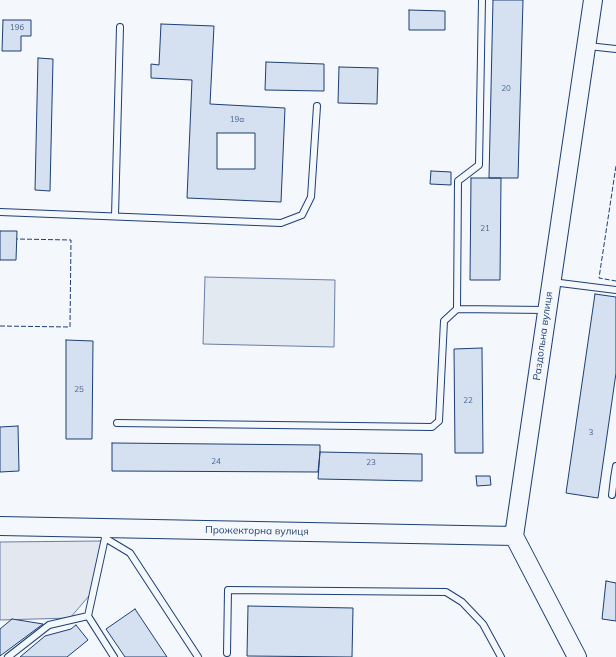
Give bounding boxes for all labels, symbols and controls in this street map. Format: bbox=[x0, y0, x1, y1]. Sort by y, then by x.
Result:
house number: 19б bbox=[10, 23, 24, 33]
house number: 20 bbox=[501, 84, 511, 94]
house number: 19а bbox=[230, 115, 244, 125]
house number: 21 bbox=[480, 224, 490, 234]
street label: Раздольна вулиця bbox=[531, 291, 555, 381]
house number: 25 bbox=[74, 385, 84, 395]
house number: 22 bbox=[463, 396, 473, 406]
house number: 3 bbox=[589, 428, 593, 438]
house number: 24 bbox=[211, 457, 221, 467]
house number: 23 bbox=[366, 458, 376, 468]
street label: Прожекторна вулиця bbox=[205, 524, 309, 538]

